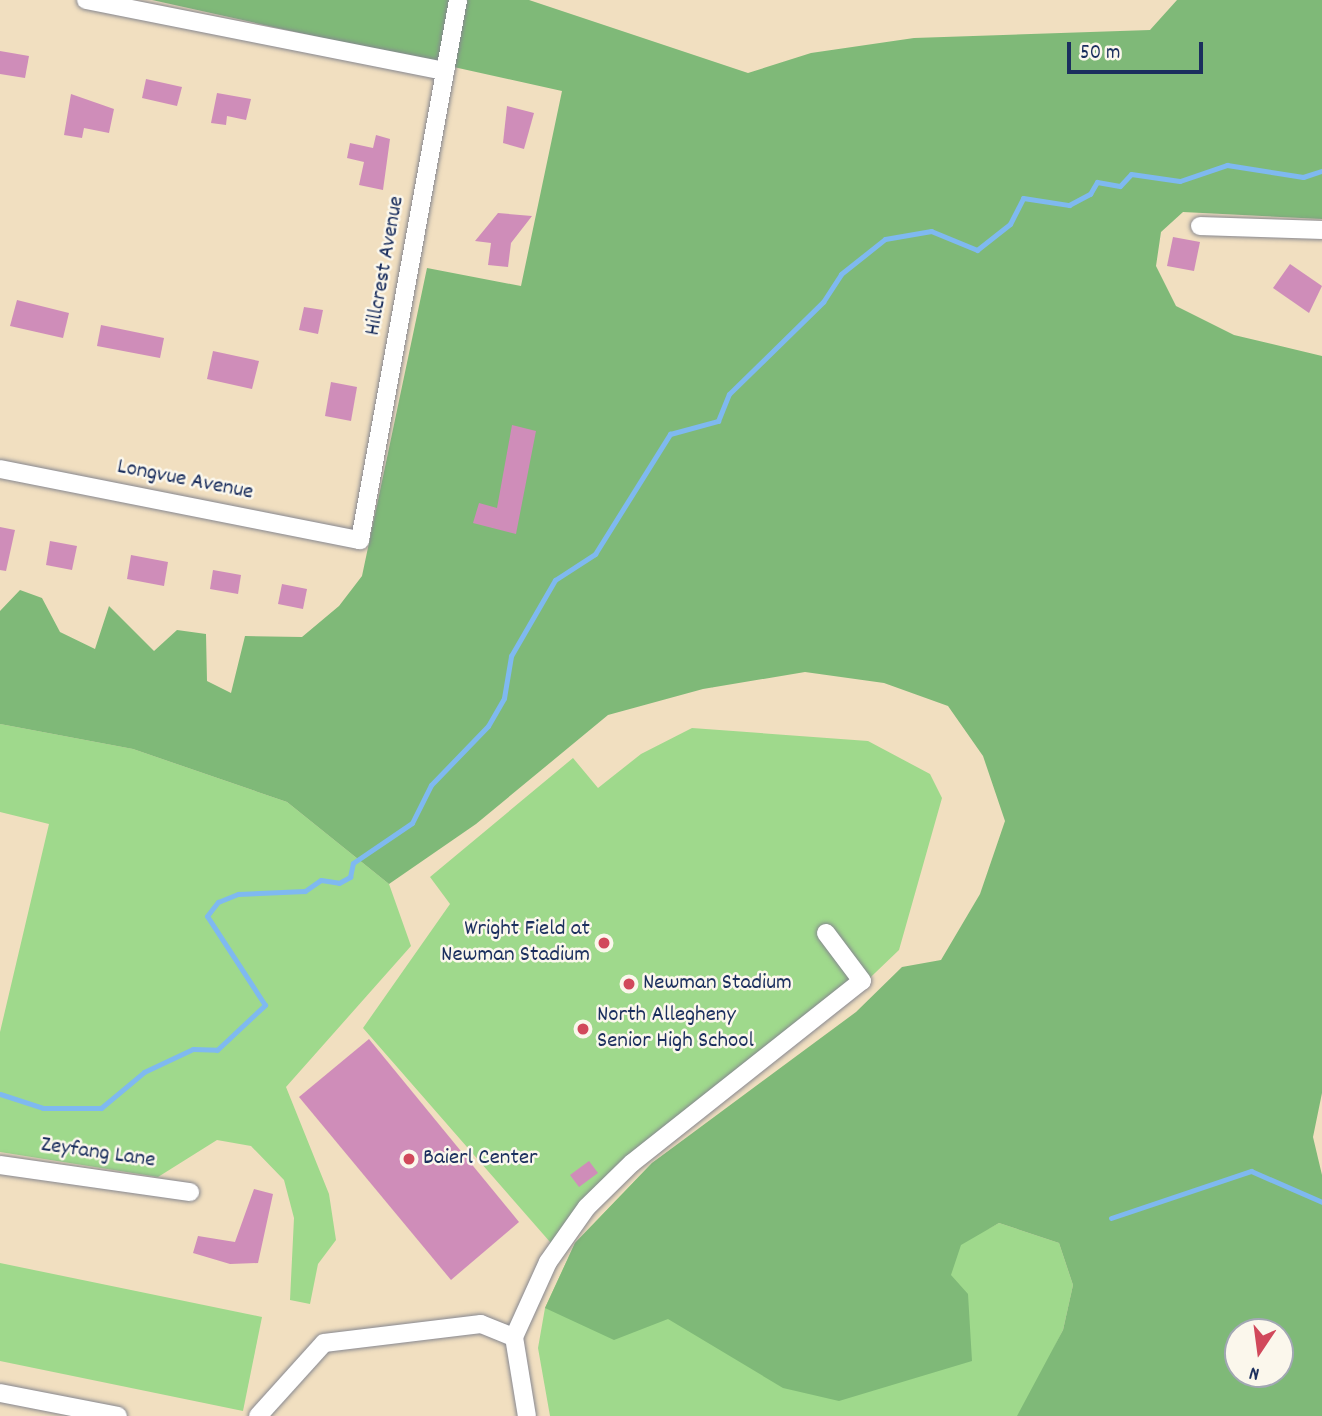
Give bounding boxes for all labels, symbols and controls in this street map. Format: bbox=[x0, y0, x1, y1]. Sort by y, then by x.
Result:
scale bar bbox=[1070, 28, 1206, 72]
text: 50 m bbox=[1080, 39, 1120, 69]
street label: Hillcrest Avenue bbox=[360, 194, 412, 338]
street label: Longvue Avenue bbox=[115, 454, 255, 508]
place label: Wright Field at Newman Stadium bbox=[441, 916, 590, 970]
marker: Wright Field at Newman Stadium bbox=[596, 935, 612, 951]
place label: Newman Stadium bbox=[643, 970, 792, 998]
marker: Newman Stadium bbox=[621, 976, 637, 992]
place label: North Allegheny Senior High School bbox=[597, 1002, 754, 1056]
marker: North Allegheny Senior High School bbox=[575, 1021, 591, 1037]
street label: Zeyfang Lane bbox=[39, 1132, 157, 1176]
place label: Baierl Center bbox=[423, 1145, 538, 1173]
marker: Baierl Center bbox=[401, 1151, 417, 1167]
north arrow bbox=[1224, 1318, 1294, 1388]
text: N bbox=[1247, 1358, 1262, 1386]

